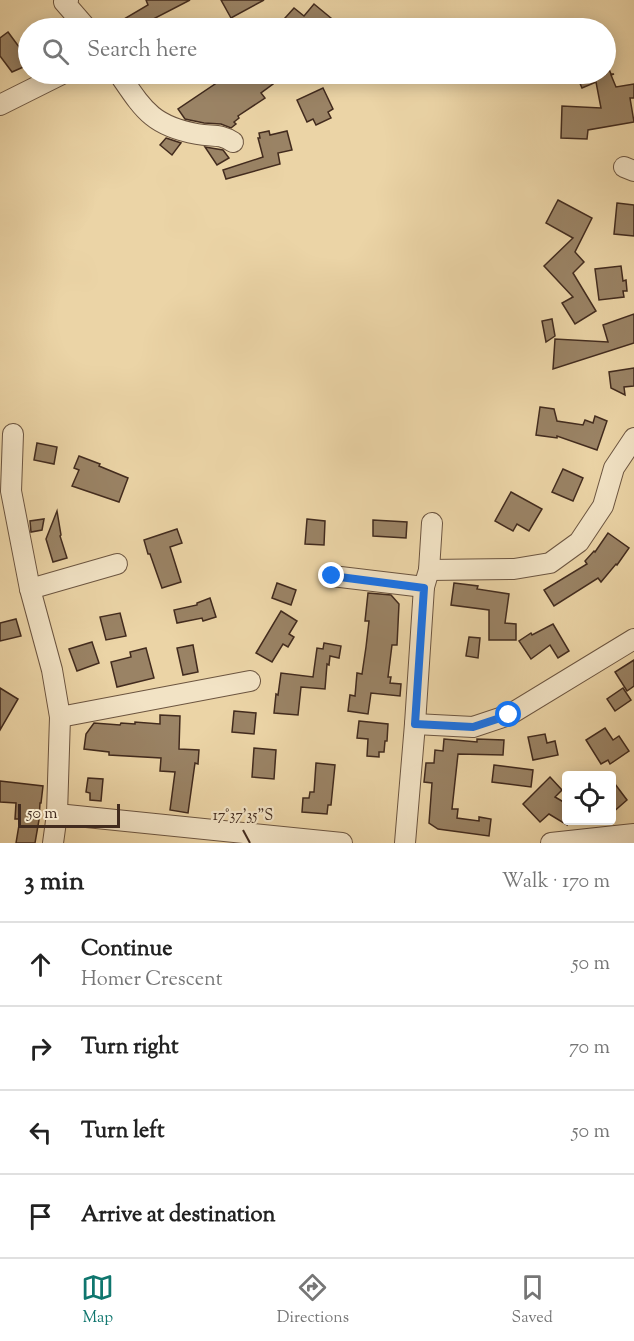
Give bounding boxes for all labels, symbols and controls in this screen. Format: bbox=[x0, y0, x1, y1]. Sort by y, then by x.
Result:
search box bbox=[18, 18, 616, 84]
icon: search bbox=[39, 35, 72, 68]
text: Search here bbox=[87, 35, 197, 67]
route end bbox=[318, 562, 344, 588]
route start bbox=[495, 701, 521, 727]
map controls bbox=[562, 771, 616, 825]
button: locate bbox=[562, 771, 616, 825]
scale bar bbox=[18, 801, 120, 828]
text: 50 m bbox=[27, 803, 58, 826]
text: 17°37'35"S bbox=[213, 806, 273, 827]
text: 3 min bbox=[24, 864, 84, 901]
text: Walk · 170 m bbox=[502, 868, 610, 897]
text: Continue bbox=[81, 934, 172, 966]
icon: ahead bbox=[24, 948, 57, 981]
text: 50 m bbox=[572, 950, 610, 979]
text: Homer Crescent bbox=[81, 966, 223, 995]
icon: right bbox=[24, 1032, 57, 1065]
text: Turn right bbox=[81, 1032, 178, 1064]
text: 70 m bbox=[569, 1034, 610, 1063]
icon: left bbox=[24, 1116, 57, 1149]
text: Turn left bbox=[81, 1116, 164, 1148]
text: 50 m bbox=[572, 1118, 610, 1147]
icon: arrive bbox=[24, 1200, 57, 1233]
text: Arrive at destination bbox=[81, 1200, 276, 1232]
tab: Map bbox=[81, 1271, 114, 1330]
tab: Directions bbox=[277, 1271, 349, 1330]
tab: Saved bbox=[512, 1271, 553, 1330]

